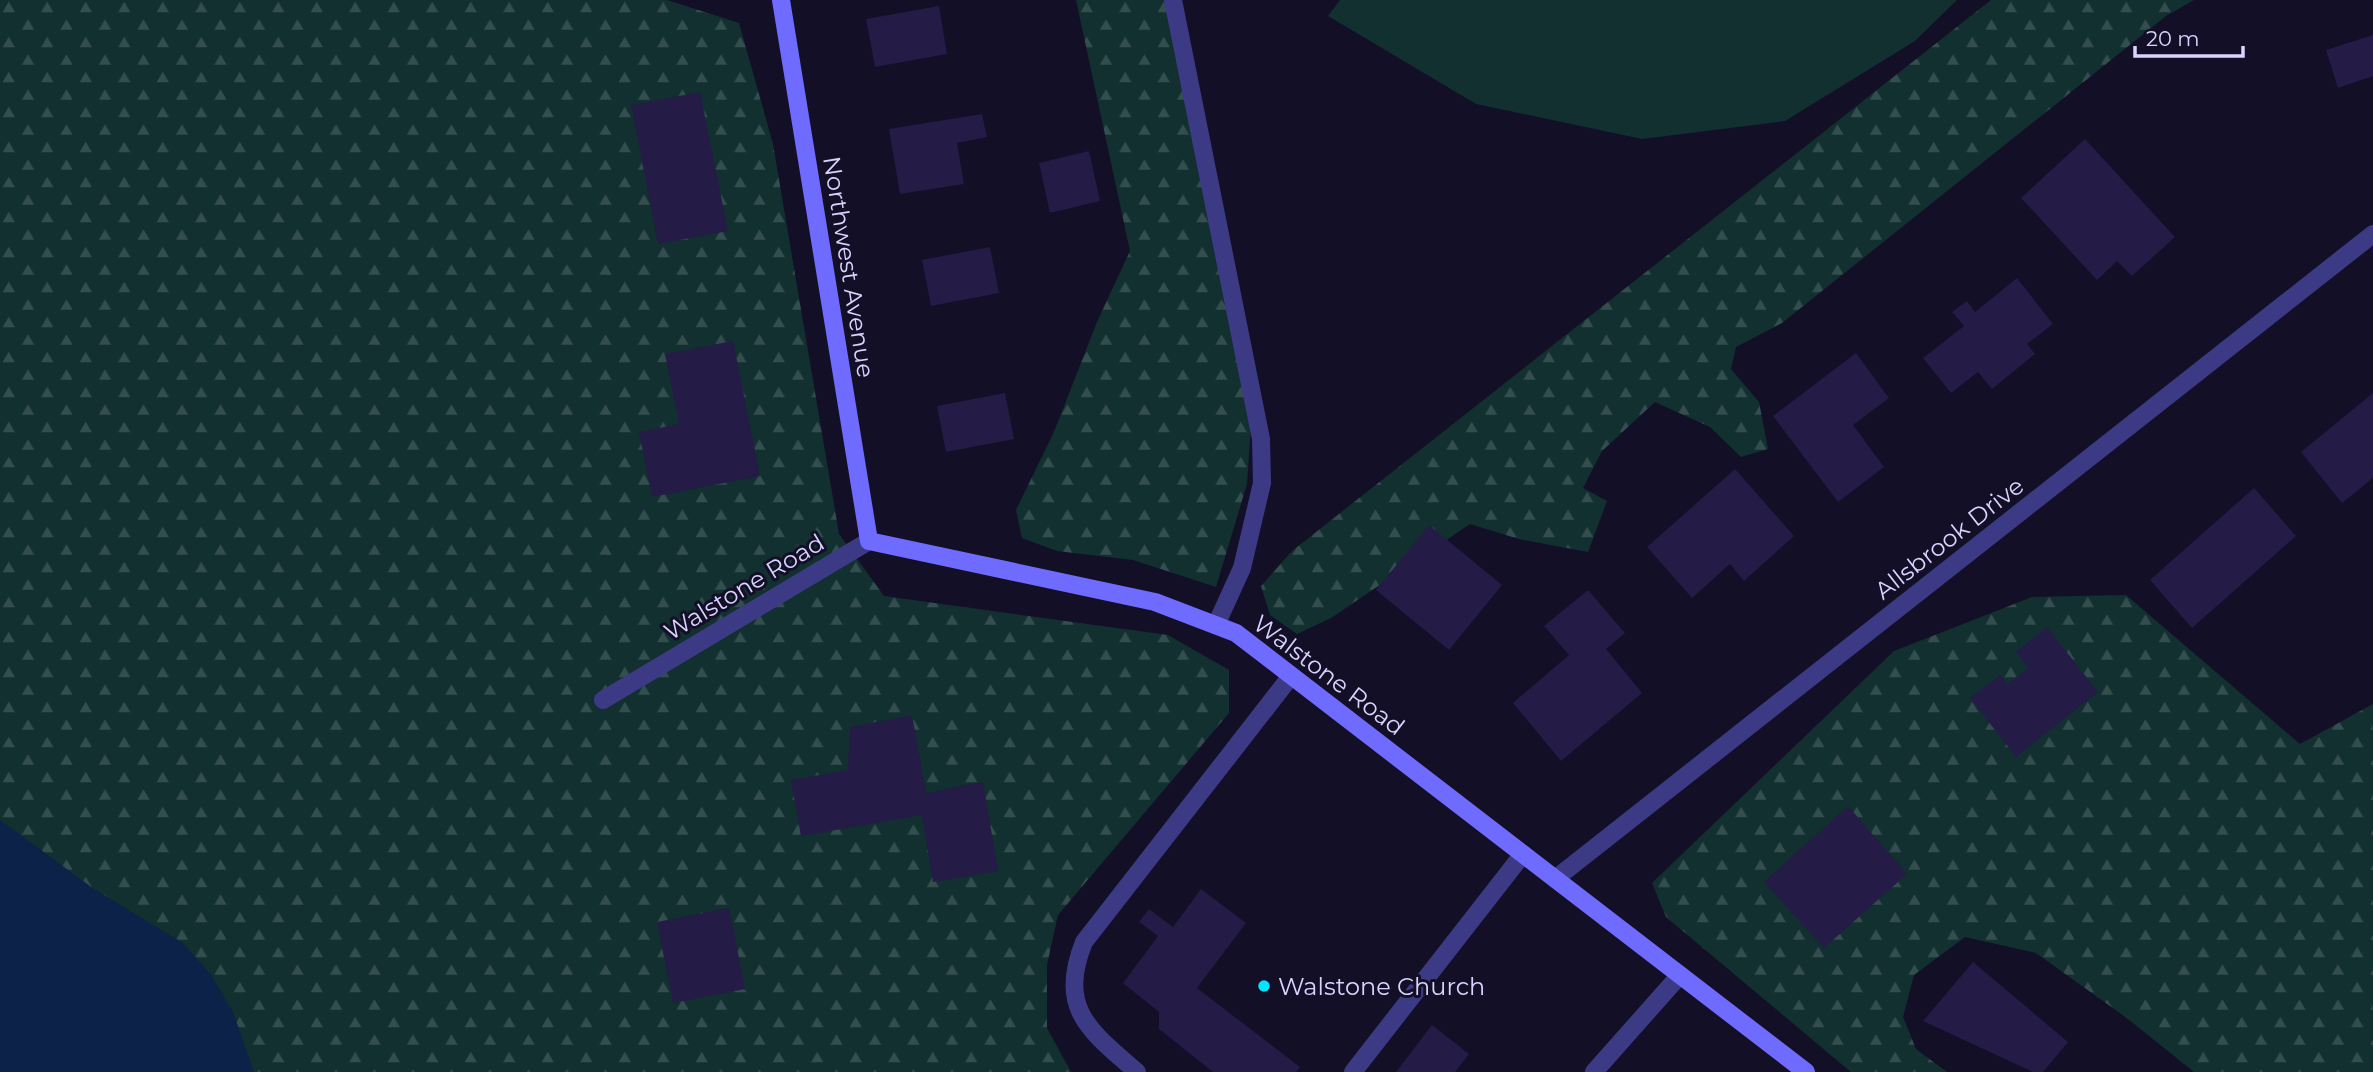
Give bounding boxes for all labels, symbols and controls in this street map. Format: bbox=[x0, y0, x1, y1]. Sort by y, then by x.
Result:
scale bar bbox=[2135, 14, 2244, 58]
text: 20 m bbox=[2146, 26, 2200, 51]
street label: Northwest Avenue bbox=[817, 154, 881, 380]
street label: Allsbrook Drive bbox=[1869, 471, 2029, 605]
street label: Walstone Road bbox=[659, 528, 829, 646]
street label: Walstone Road bbox=[1248, 609, 1410, 741]
place label: Walstone Church bbox=[1278, 972, 1485, 1001]
marker: Walstone Church bbox=[1256, 978, 1272, 994]

